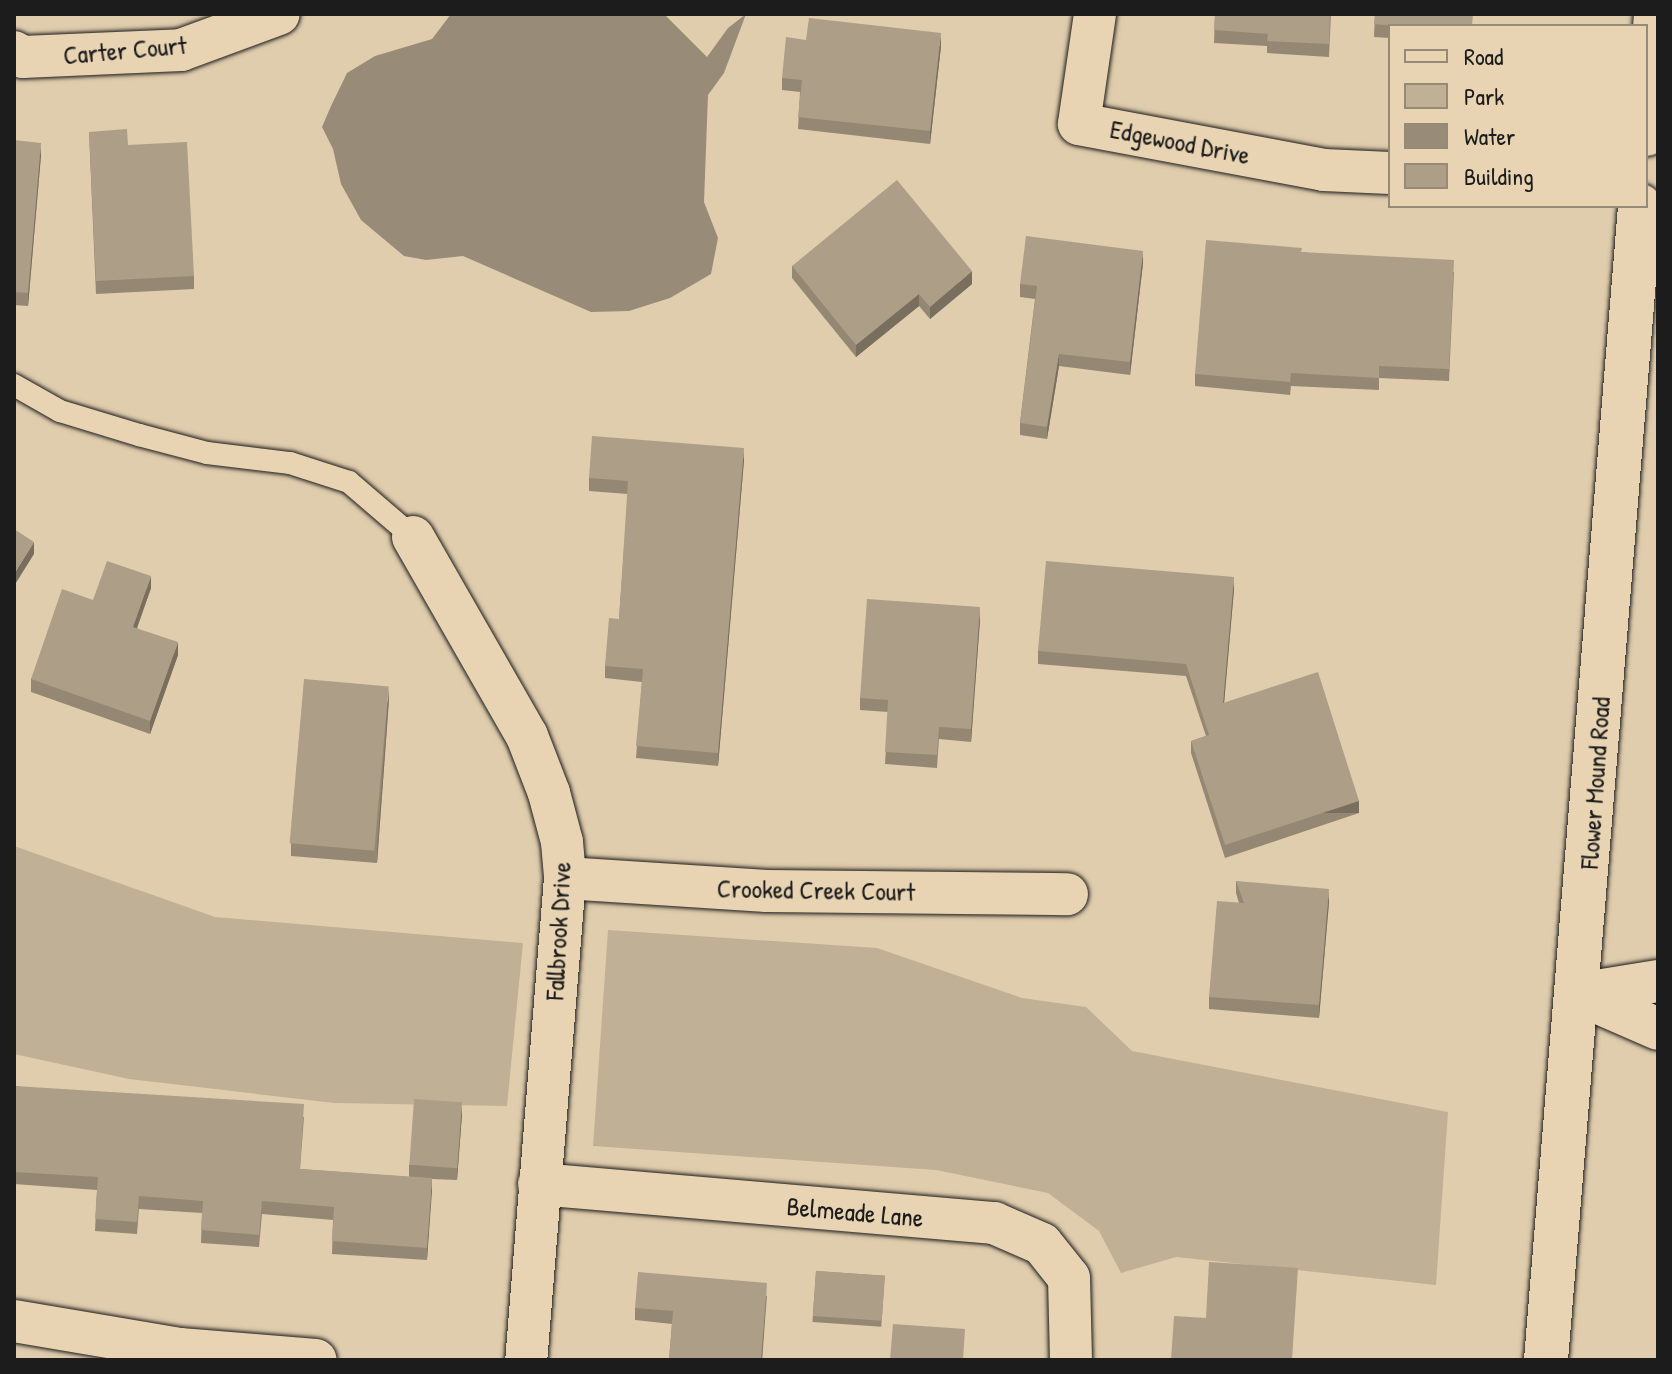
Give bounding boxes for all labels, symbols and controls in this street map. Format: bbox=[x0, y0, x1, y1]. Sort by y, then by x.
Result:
legend bbox=[1388, 24, 1648, 208]
street label: Carter Court bbox=[62, 29, 188, 71]
text: Road bbox=[1464, 40, 1503, 72]
text: Park bbox=[1464, 80, 1504, 112]
street label: Edgewood Drive bbox=[1108, 113, 1252, 171]
text: Water bbox=[1464, 120, 1515, 152]
text: Building bbox=[1464, 160, 1534, 192]
street label: Flower Mound Road bbox=[1573, 696, 1617, 870]
street label: Fallbrook Drive bbox=[539, 861, 577, 1001]
street label: Crooked Creek Court bbox=[717, 873, 915, 907]
street label: Belmeade Lane bbox=[785, 1190, 925, 1234]

